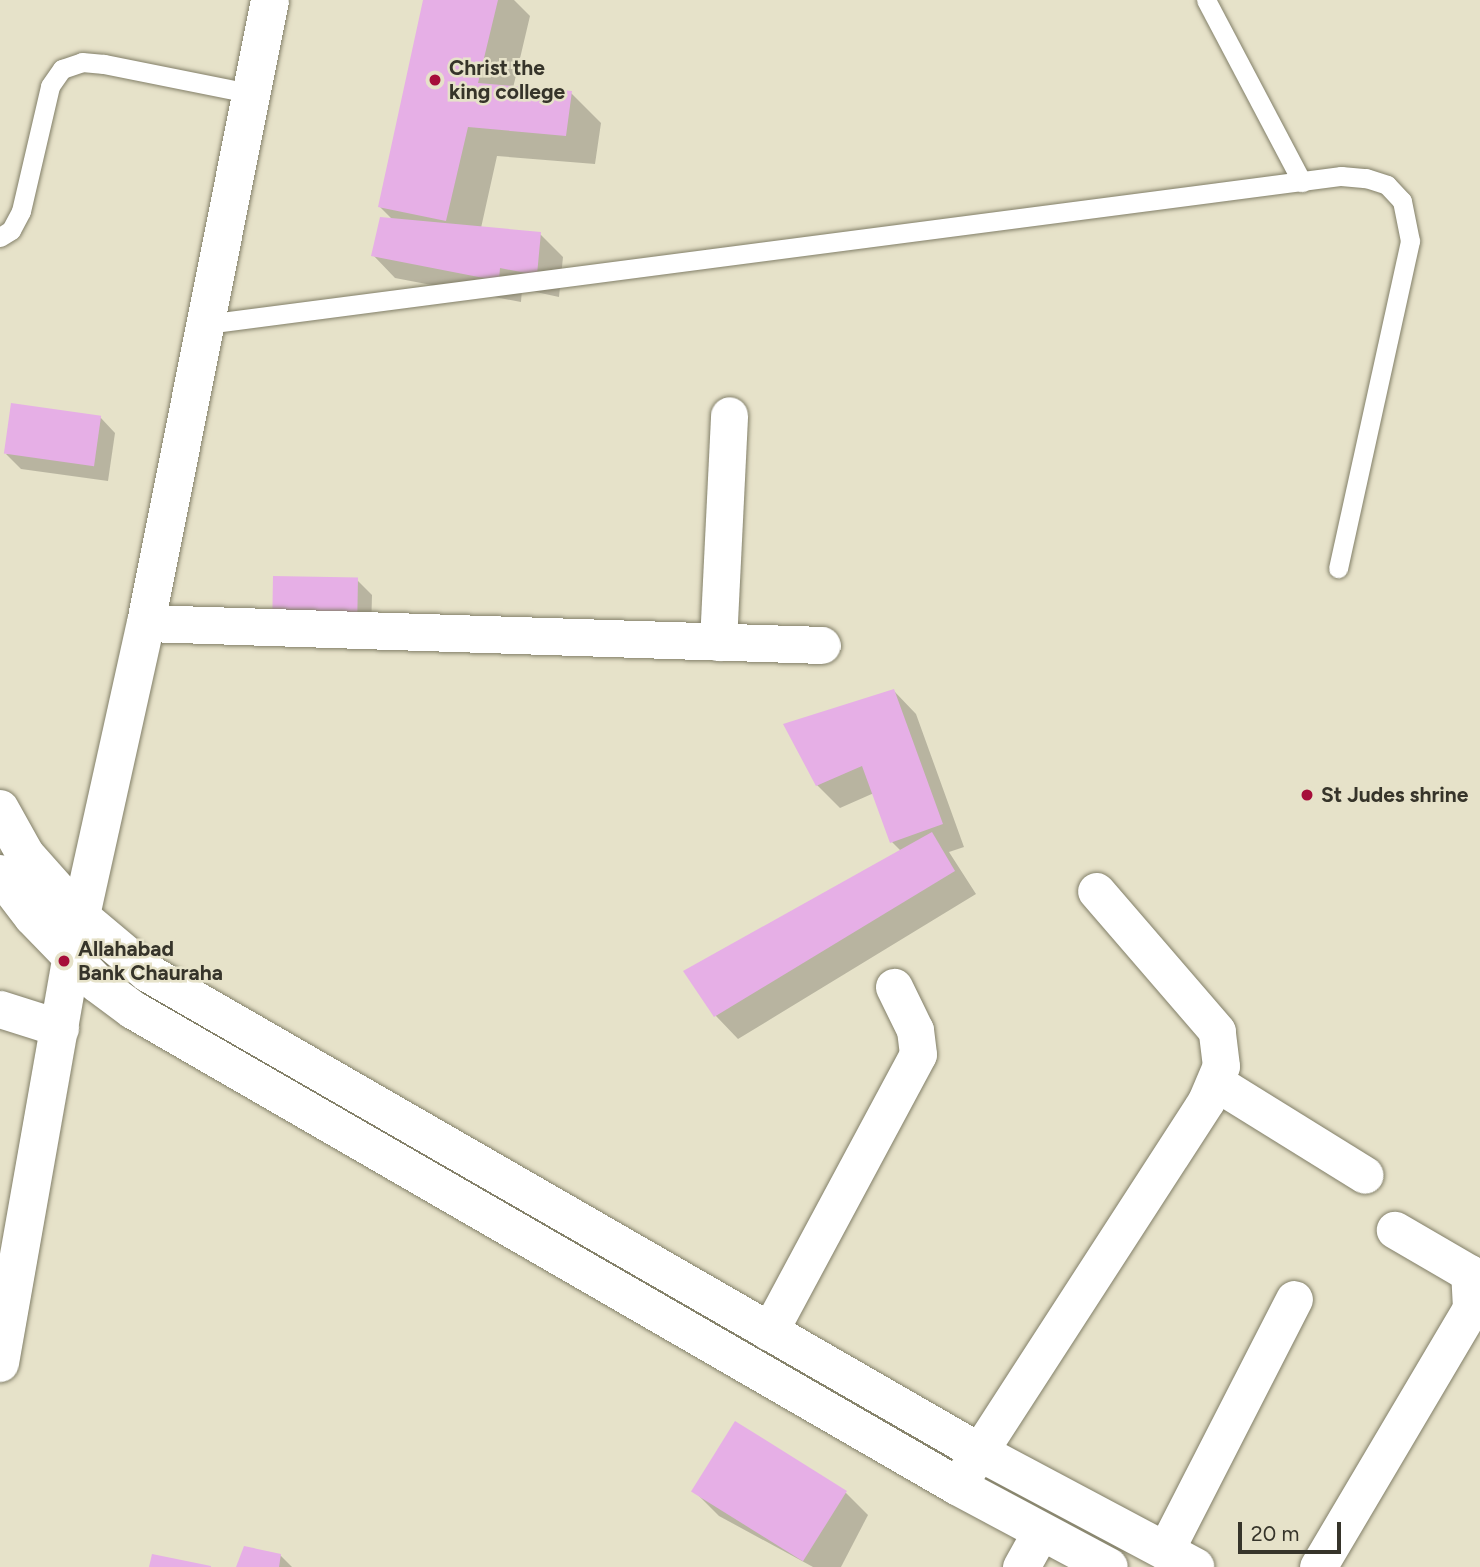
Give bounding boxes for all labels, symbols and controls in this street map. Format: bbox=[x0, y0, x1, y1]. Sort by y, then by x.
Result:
place label: Christ the king college bbox=[449, 55, 565, 105]
marker: Christ the king college bbox=[427, 72, 443, 88]
place label: St Judes shrine bbox=[1321, 782, 1468, 808]
marker: St Judes shrine bbox=[1299, 787, 1315, 803]
place label: Allahabad Bank Chauraha bbox=[78, 936, 223, 986]
marker: Allahabad Bank Chauraha bbox=[56, 953, 72, 969]
scale bar bbox=[1242, 1508, 1345, 1552]
text: 20 m bbox=[1251, 1521, 1299, 1546]

